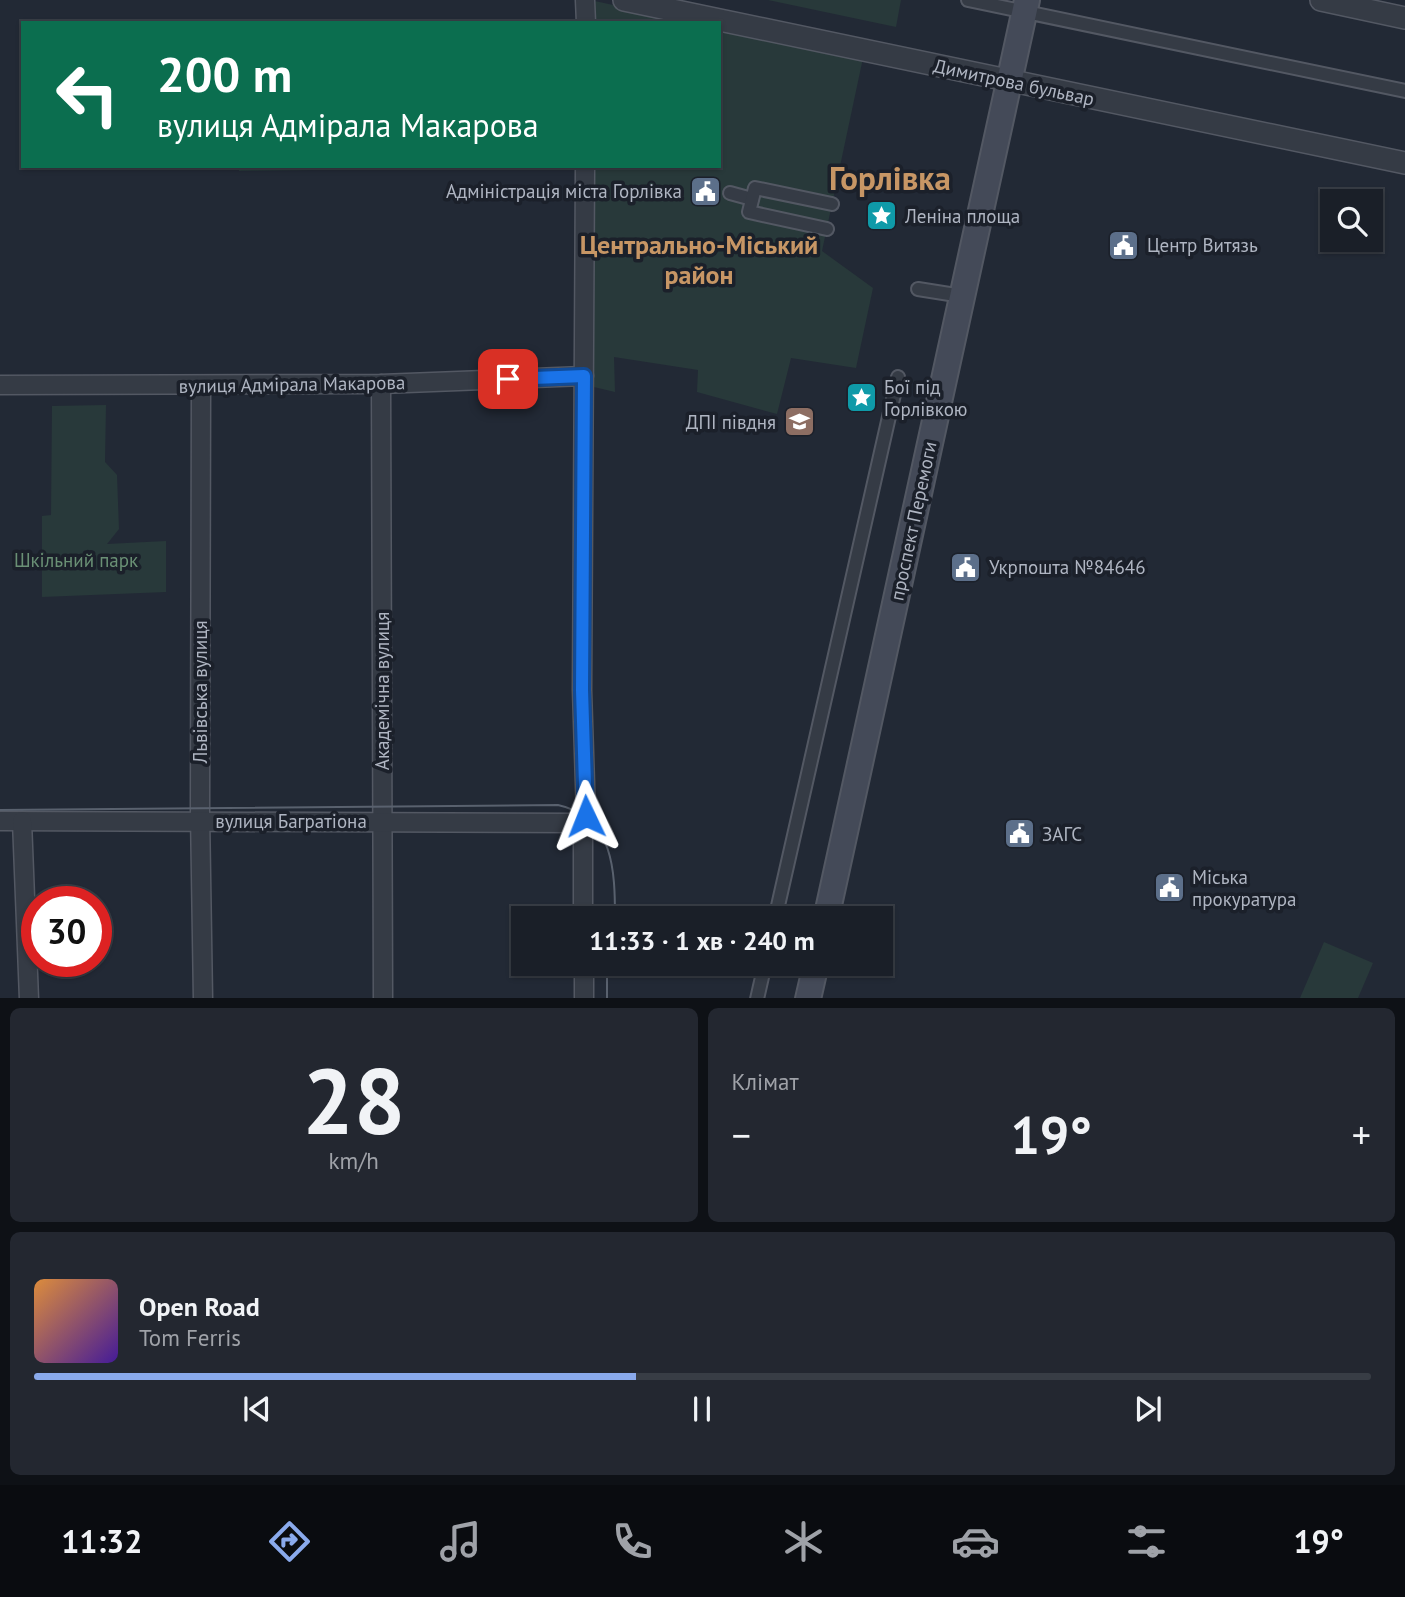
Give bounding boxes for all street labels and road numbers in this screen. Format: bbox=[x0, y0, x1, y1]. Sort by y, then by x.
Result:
street label: Димитрова бульвар bbox=[931, 53, 1097, 111]
street label: вулиця Адмірала Макарова bbox=[178, 370, 406, 398]
street label: проспект Перемоги bbox=[884, 439, 942, 603]
street label: Академічна вулиця bbox=[370, 612, 394, 770]
street label: Львівська вулиця bbox=[188, 620, 212, 765]
street label: вулиця Багратіона bbox=[215, 809, 367, 833]

